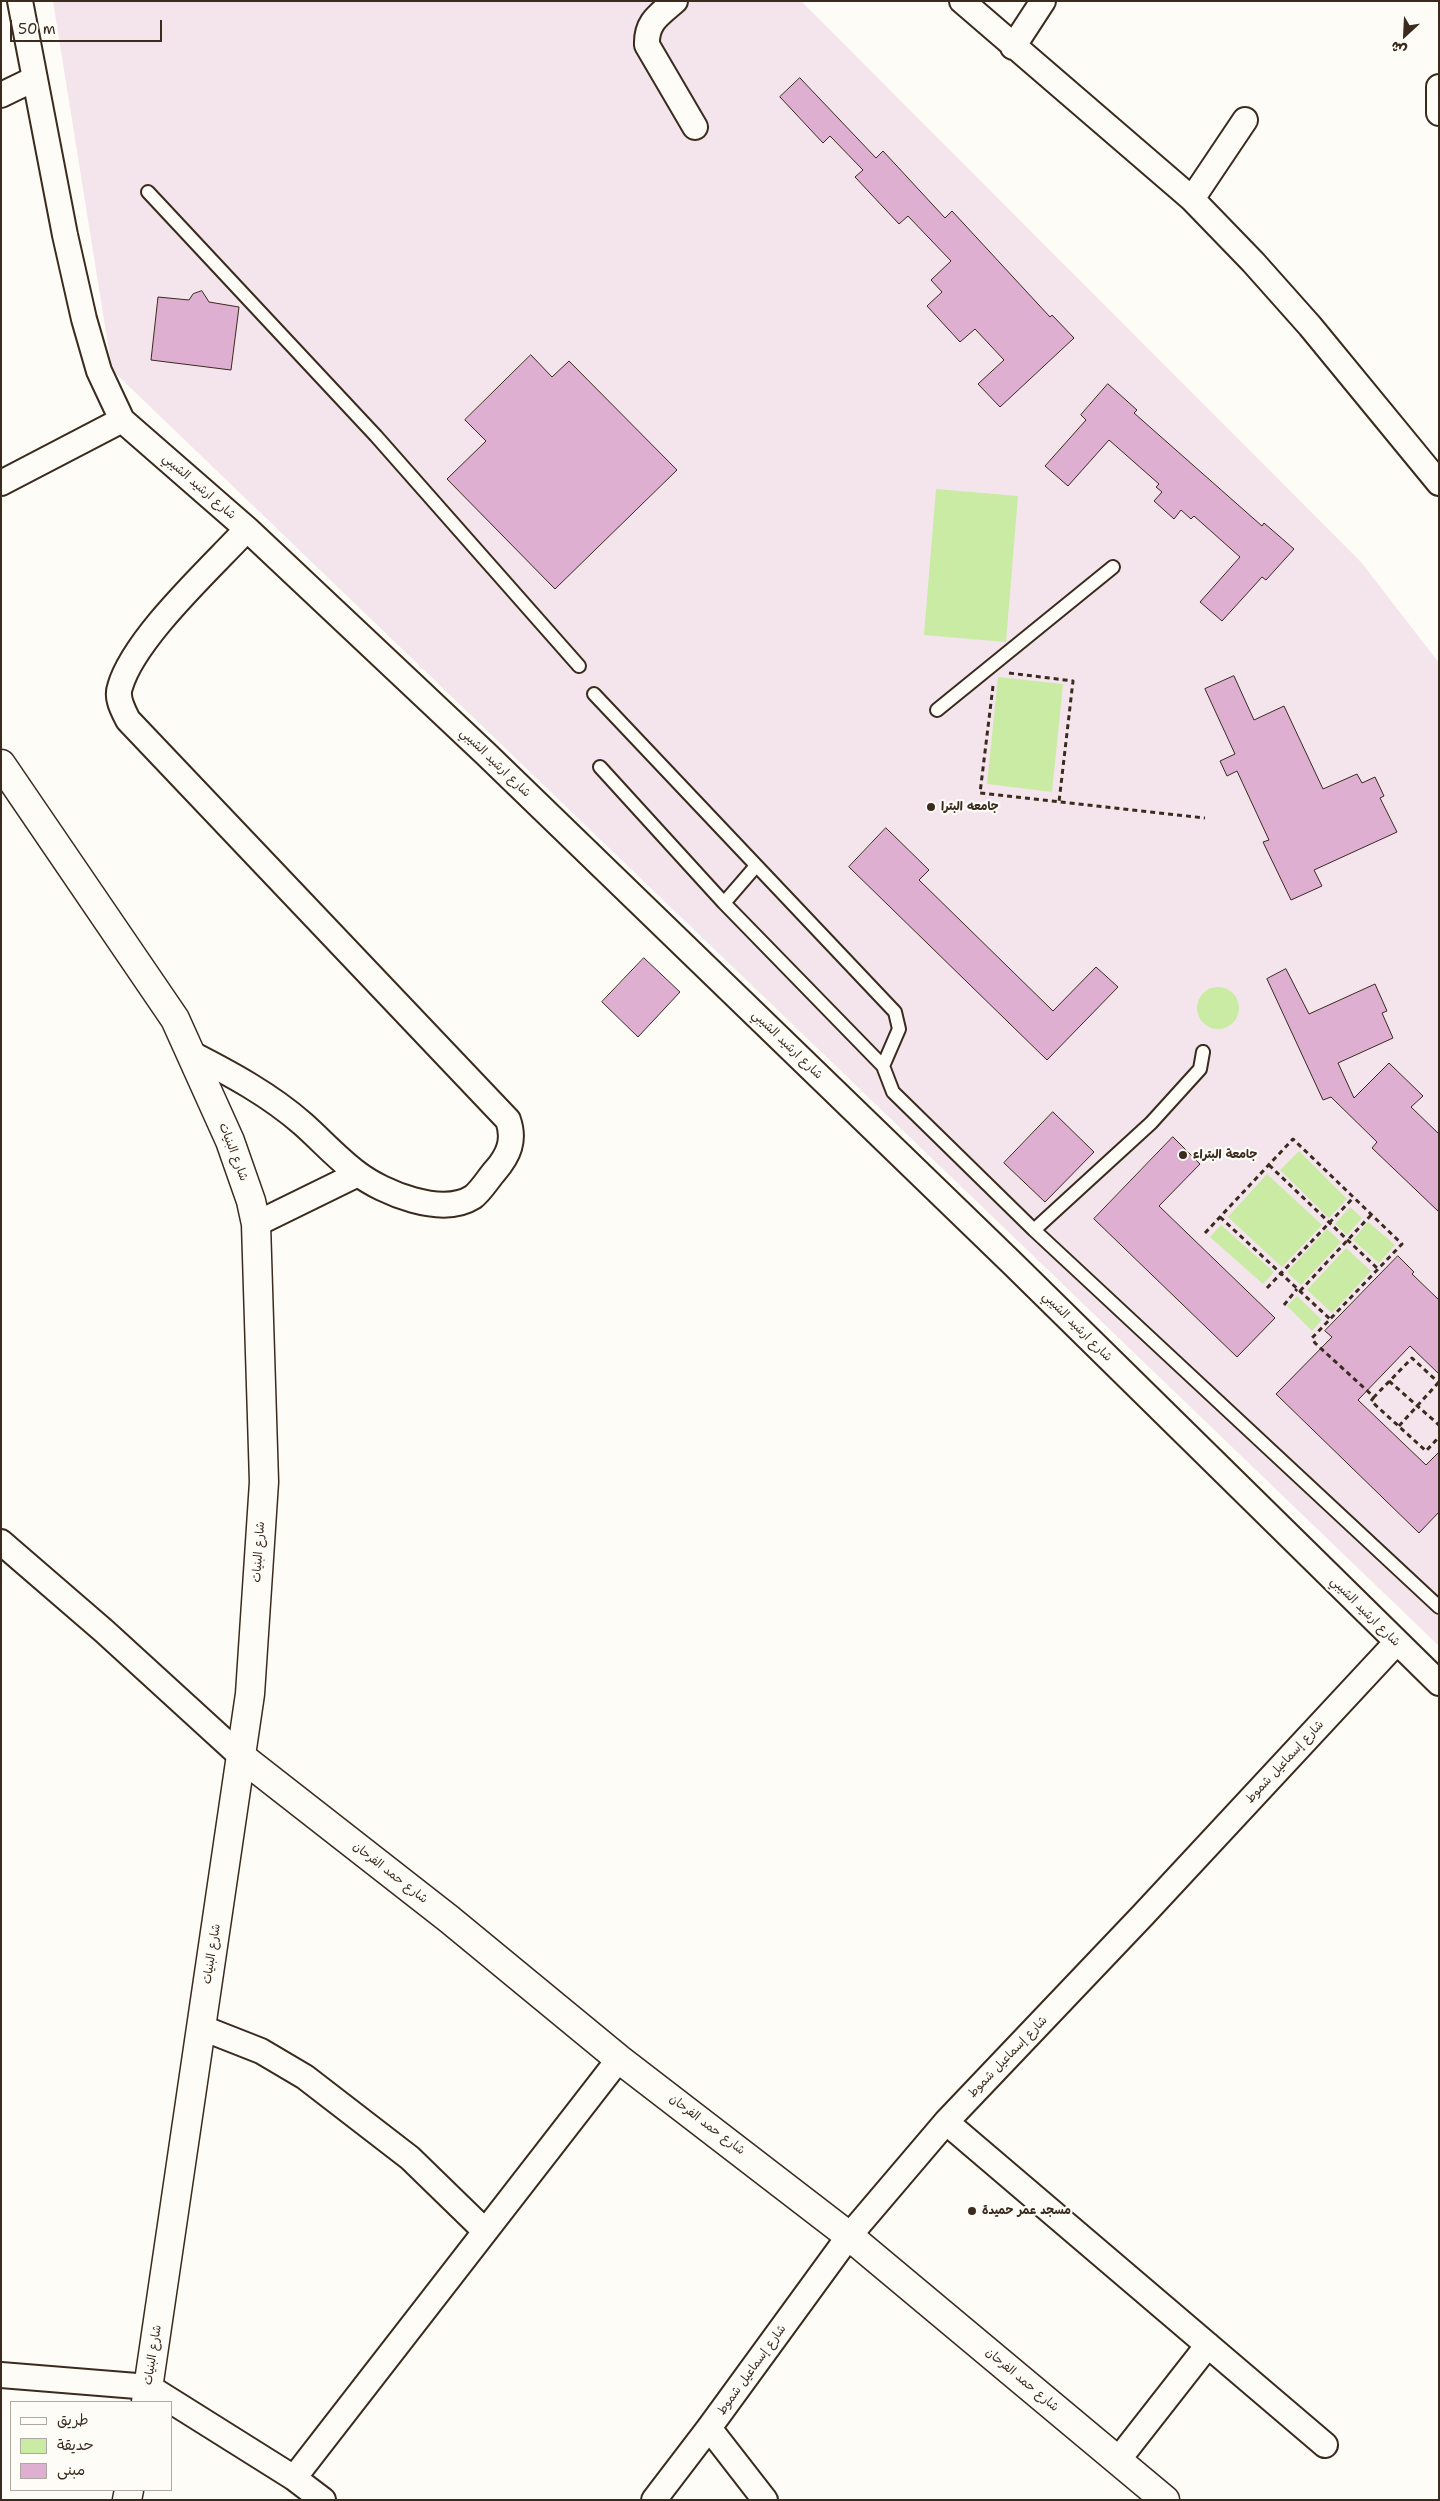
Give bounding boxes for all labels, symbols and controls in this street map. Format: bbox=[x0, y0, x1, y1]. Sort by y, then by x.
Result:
scale bar bbox=[12, 10, 165, 42]
north arrow bbox=[1380, 10, 1430, 60]
text: 50 m bbox=[18, 19, 56, 39]
text: ش bbox=[1388, 37, 1409, 60]
street label: شارع ارشيد الشيبي bbox=[159, 451, 239, 523]
street label: شارع ارشيد الشيبي bbox=[457, 726, 533, 800]
place label: جامعه البترا bbox=[941, 800, 999, 814]
marker: جامعه البترا bbox=[925, 801, 937, 813]
street label: شارع ارشيد الشيبي bbox=[749, 1008, 825, 1082]
street label: شارع البنيات bbox=[215, 1121, 251, 1183]
place label: جامعة البتراء bbox=[1193, 1148, 1257, 1162]
marker: جامعة البتراء bbox=[1177, 1149, 1189, 1161]
street label: شارع ارشيد الشيبي bbox=[1039, 1289, 1115, 1365]
street label: شارع البنيات bbox=[250, 1521, 268, 1583]
street label: شارع ارشيد الشيبي bbox=[1327, 1574, 1403, 1650]
street label: شارع إسماعيل شموط bbox=[1243, 1718, 1327, 1806]
street label: شارع حمد الفرحان bbox=[350, 1839, 430, 1907]
street label: شارع البنيات bbox=[200, 1923, 224, 1985]
street label: شارع إسماعيل شموط bbox=[965, 2013, 1051, 2101]
street label: شارع حمد الفرحان bbox=[666, 2092, 748, 2158]
place label: مسجد عمر حميدة bbox=[982, 2204, 1071, 2218]
marker: مسجد عمر حميدة bbox=[966, 2205, 978, 2217]
street label: شارع إسماعيل شموط bbox=[715, 2322, 789, 2418]
street label: شارع البنيات bbox=[141, 2324, 165, 2386]
street label: شارع حمد الفرحان bbox=[982, 2345, 1062, 2415]
legend bbox=[10, 2401, 172, 2491]
text: طريق bbox=[57, 2410, 89, 2430]
text: حديقة bbox=[57, 2435, 94, 2455]
text: مبنى bbox=[57, 2460, 85, 2480]

